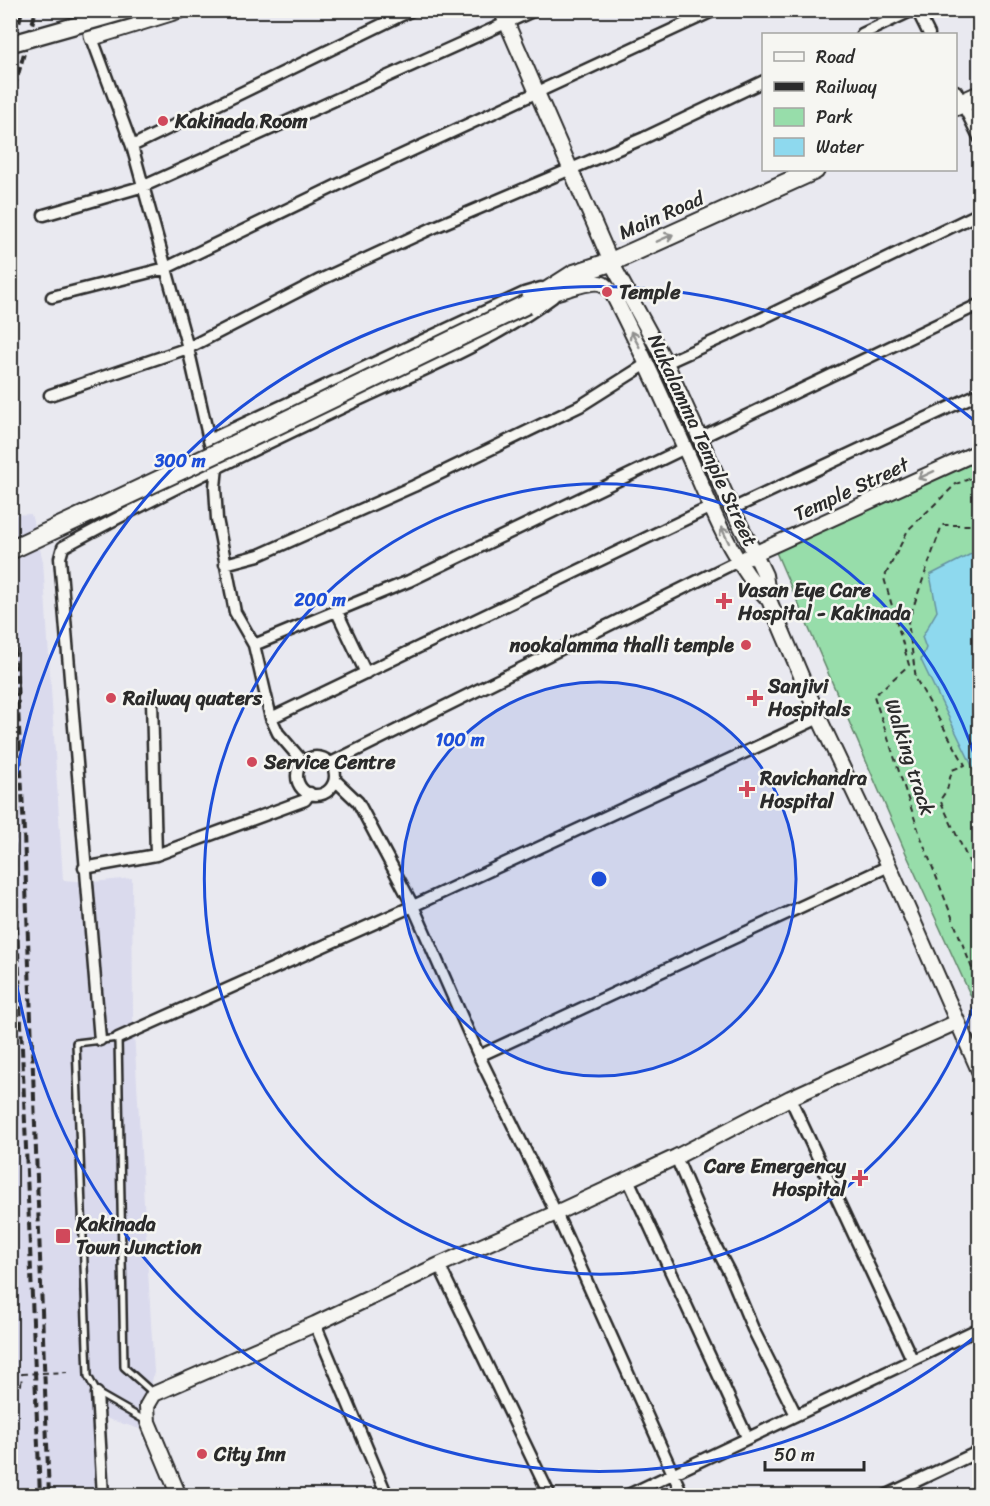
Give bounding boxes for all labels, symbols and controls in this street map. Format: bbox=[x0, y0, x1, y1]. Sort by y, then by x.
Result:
legend bbox=[762, 33, 957, 171]
text: Road bbox=[816, 41, 856, 73]
text: Railway bbox=[816, 71, 878, 103]
text: Park bbox=[816, 101, 853, 133]
place label: Kakinada Room bbox=[174, 104, 308, 139]
marker: Kakinada Room bbox=[156, 114, 170, 128]
text: Water bbox=[816, 131, 865, 163]
street label: Main Road bbox=[613, 180, 711, 250]
one-way arrow bbox=[655, 232, 673, 243]
place label: Temple bbox=[619, 275, 681, 310]
marker: Temple bbox=[600, 285, 614, 299]
street label: Nukalamma Temple Street bbox=[638, 328, 767, 553]
one-way arrow bbox=[629, 331, 641, 348]
text: 300 m bbox=[153, 445, 206, 477]
street label: Temple Street bbox=[788, 447, 916, 532]
one-way arrow bbox=[918, 470, 936, 482]
one-way arrow bbox=[719, 527, 730, 545]
place label: Vasan Eye Care Hospital - Kakinada bbox=[737, 573, 911, 631]
text: 200 m bbox=[293, 584, 346, 616]
marker: Vasan Eye Care Hospital - Kakinada bbox=[715, 592, 733, 610]
place label: nookalamma thalli temple bbox=[509, 628, 734, 663]
marker: nookalamma thalli temple bbox=[739, 638, 753, 652]
place label: Sanjivi Hospitals bbox=[767, 669, 851, 727]
place label: Railway quaters bbox=[122, 681, 263, 716]
marker: Sanjivi Hospitals bbox=[746, 689, 764, 707]
marker: Railway quaters bbox=[104, 691, 118, 705]
street label: Walking track bbox=[874, 694, 945, 820]
text: 100 m bbox=[436, 724, 485, 756]
place label: Service Centre bbox=[263, 745, 396, 780]
marker: Service Centre bbox=[245, 755, 259, 769]
place label: Ravichandra Hospital bbox=[759, 761, 867, 819]
marker: Ravichandra Hospital bbox=[738, 780, 756, 798]
centre of rings bbox=[589, 869, 609, 889]
place label: Care Emergency Hospital bbox=[703, 1149, 847, 1207]
marker: Care Emergency Hospital bbox=[851, 1169, 869, 1187]
place label: Kakinada Town Junction bbox=[75, 1207, 202, 1265]
marker: Kakinada Town Junction bbox=[54, 1227, 72, 1245]
scale bar bbox=[765, 1434, 864, 1472]
place label: City Inn bbox=[213, 1437, 286, 1472]
text: 50 m bbox=[774, 1439, 815, 1471]
marker: City Inn bbox=[195, 1447, 209, 1461]

